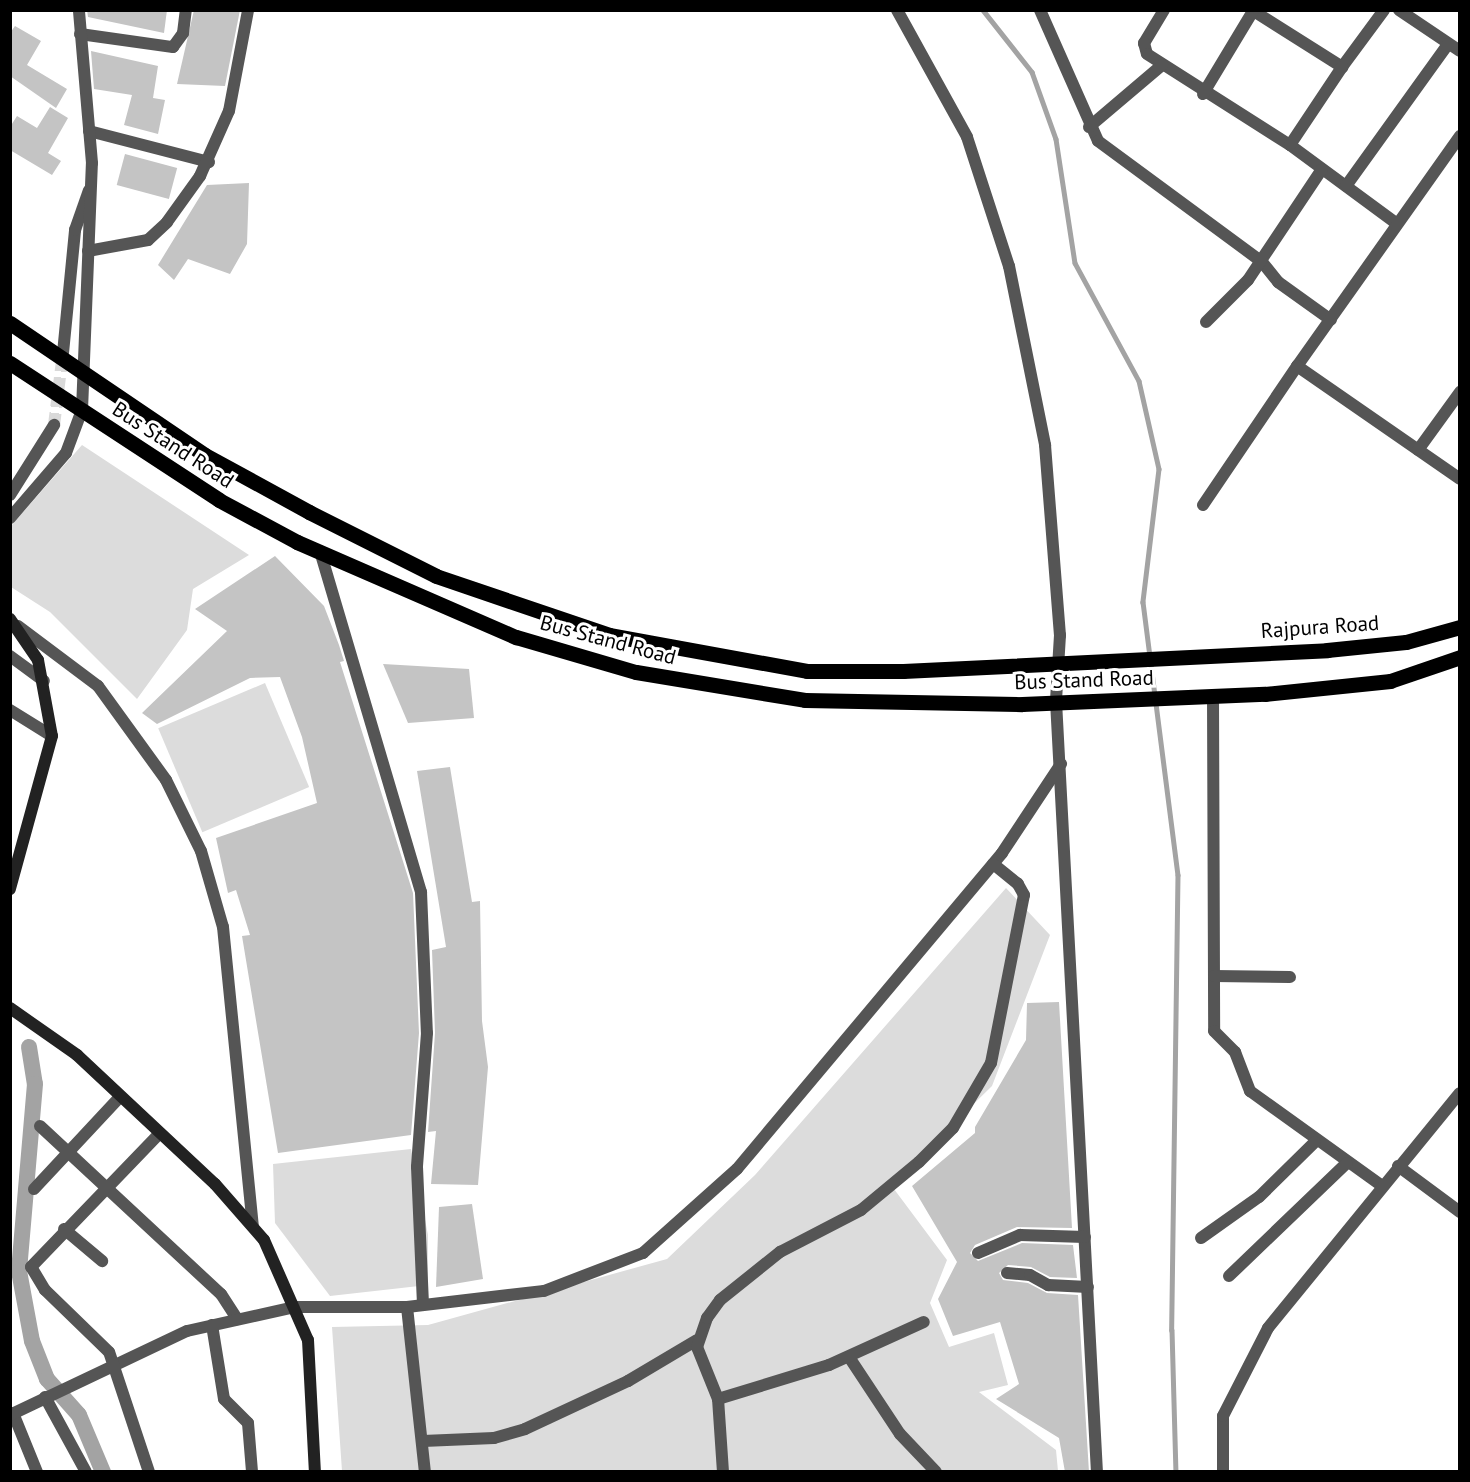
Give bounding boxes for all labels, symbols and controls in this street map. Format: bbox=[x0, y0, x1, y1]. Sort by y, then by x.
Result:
street label: Bus Stand Road bbox=[108, 396, 238, 494]
street label: Bus Stand Road bbox=[537, 610, 679, 670]
street label: Rajpura Road bbox=[1260, 610, 1380, 644]
street label: Bus Stand Road bbox=[1014, 665, 1154, 695]

